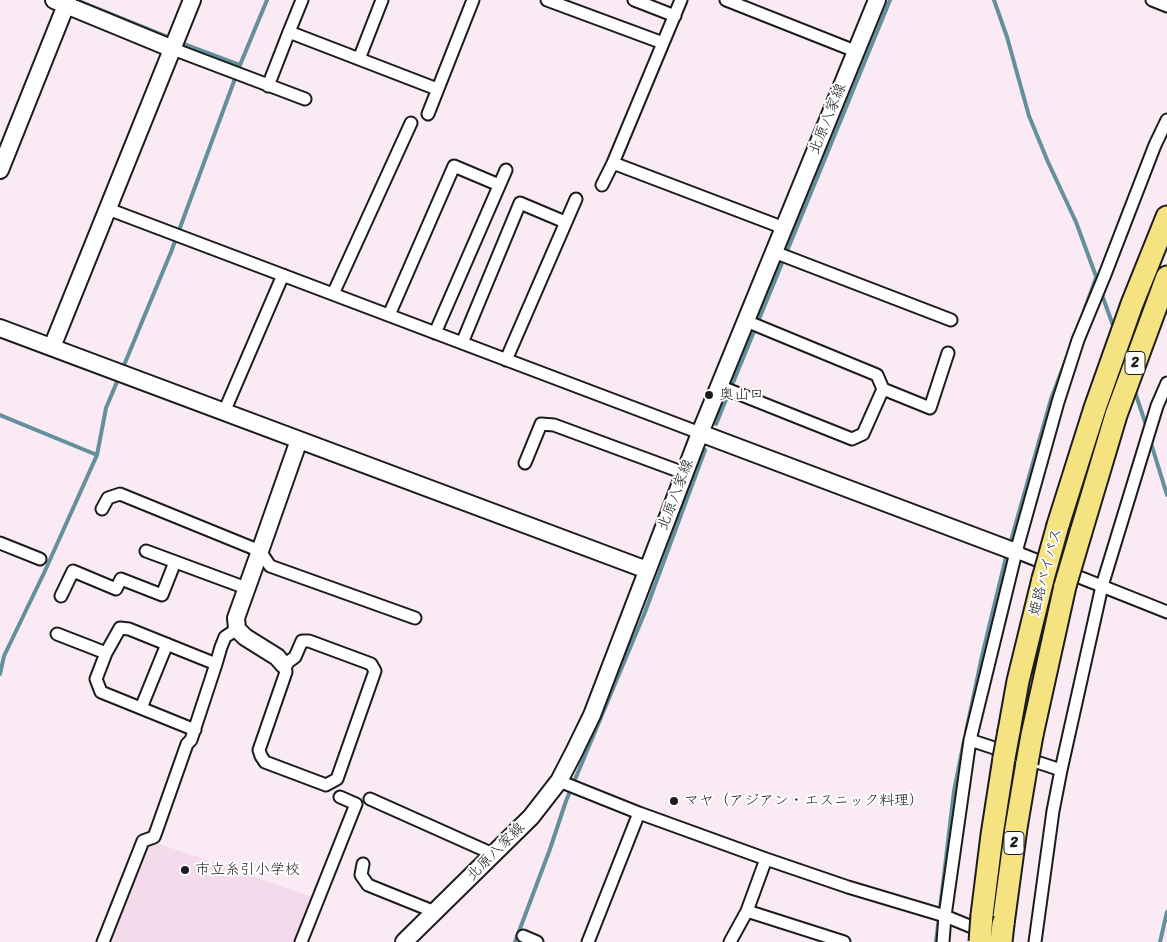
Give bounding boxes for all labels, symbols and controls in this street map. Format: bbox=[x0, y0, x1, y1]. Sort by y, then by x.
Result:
street label: 北原八家線 bbox=[806, 81, 850, 157]
road number: 2 bbox=[1125, 352, 1145, 374]
place label: 奥山口 bbox=[719, 386, 764, 404]
marker: 奥山口 bbox=[703, 389, 715, 401]
street label: 北原八家線 bbox=[654, 457, 698, 533]
street label: 姫路バイパス bbox=[1026, 526, 1066, 618]
place label: マヤ（アジアン・エスニック料理） bbox=[684, 792, 924, 810]
marker: マヤ（アジアン・エスニック料理） bbox=[668, 795, 680, 807]
street label: 北原八家線 bbox=[463, 819, 529, 885]
road number: 2 bbox=[1004, 831, 1024, 854]
place label: 市立糸引小学校 bbox=[195, 861, 300, 879]
marker: 市立糸引小学校 bbox=[179, 864, 191, 876]

